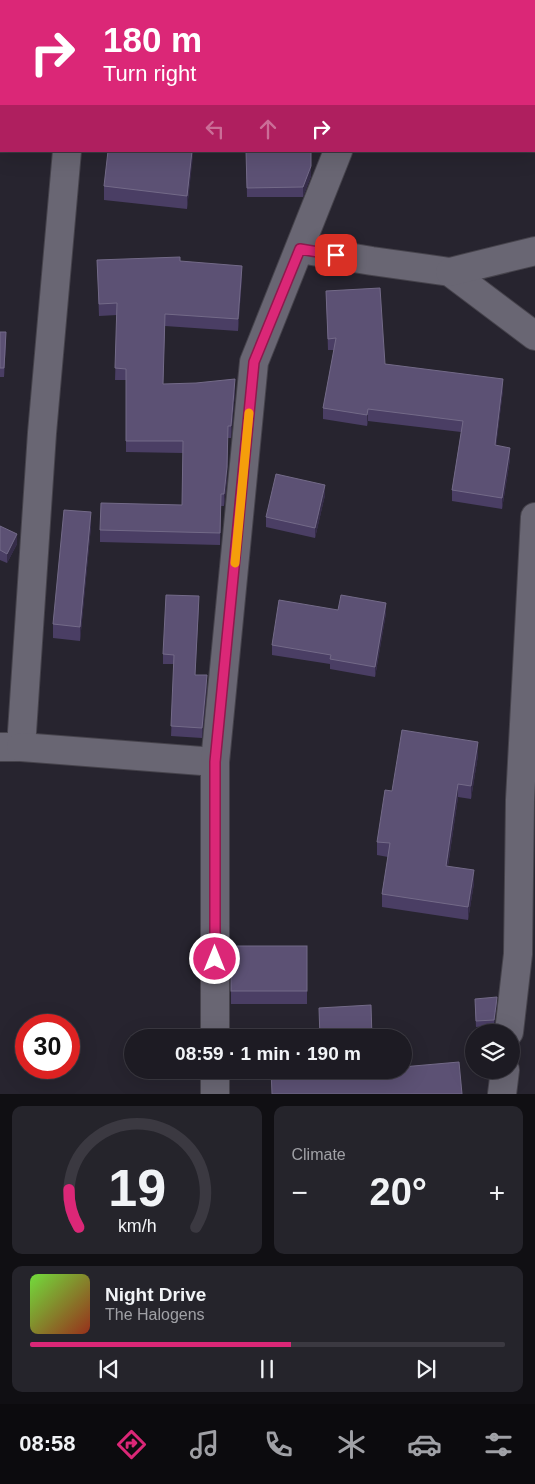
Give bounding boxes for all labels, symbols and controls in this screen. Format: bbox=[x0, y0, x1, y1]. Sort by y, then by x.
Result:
icon: right bbox=[20, 20, 85, 85]
text: 180 m bbox=[103, 20, 202, 59]
text: Turn right bbox=[103, 61, 196, 86]
icon: left bbox=[201, 115, 229, 143]
icon: ahead bbox=[254, 115, 282, 143]
icon: right bbox=[307, 115, 335, 143]
pin bbox=[315, 234, 357, 276]
icon: arrive bbox=[322, 241, 350, 269]
position arrow bbox=[188, 932, 240, 984]
speed limit sign: 30 bbox=[15, 1014, 80, 1079]
map controls bbox=[465, 1024, 520, 1079]
button: layers bbox=[465, 1024, 520, 1079]
text: 08:59 · 1 min · 190 m bbox=[175, 1043, 361, 1064]
text: Climate bbox=[292, 1146, 346, 1163]
text: 19 bbox=[108, 1159, 166, 1217]
text: 20° bbox=[370, 1171, 427, 1213]
text: − bbox=[292, 1177, 308, 1208]
text: + bbox=[489, 1177, 505, 1208]
text: km/h bbox=[117, 1216, 156, 1236]
text: Night Drive bbox=[105, 1284, 206, 1305]
text: The Halogens bbox=[105, 1306, 205, 1323]
icon: previous bbox=[95, 1355, 123, 1383]
icon: pause bbox=[253, 1355, 281, 1383]
icon: next bbox=[412, 1355, 440, 1383]
icon: directions bbox=[114, 1427, 149, 1462]
icon: music bbox=[187, 1427, 222, 1462]
icon: phone bbox=[261, 1427, 296, 1462]
icon: climate bbox=[334, 1427, 369, 1462]
icon: car bbox=[407, 1427, 442, 1462]
icon: filters bbox=[481, 1427, 516, 1462]
text: 08:58 bbox=[19, 1431, 75, 1456]

